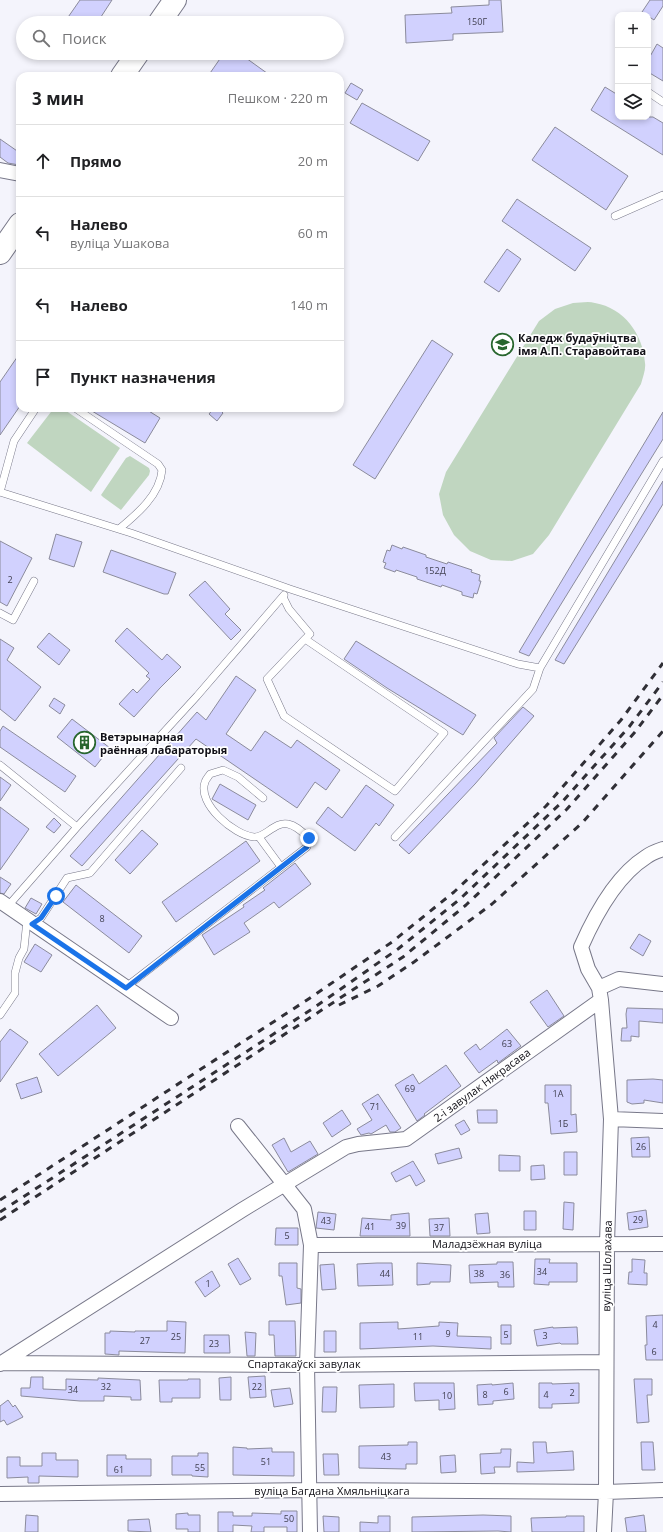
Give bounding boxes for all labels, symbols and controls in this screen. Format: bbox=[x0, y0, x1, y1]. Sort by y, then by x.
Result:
map controls bbox=[615, 12, 651, 120]
button: + bbox=[615, 12, 651, 48]
house number: 150Г bbox=[467, 15, 487, 28]
search box bbox=[16, 16, 344, 60]
icon: search bbox=[30, 27, 52, 49]
text: Поиск bbox=[62, 28, 106, 48]
button: − bbox=[615, 48, 651, 84]
button: layers bbox=[615, 84, 651, 120]
text: 3 мин bbox=[32, 87, 84, 110]
text: Пешком · 220 m bbox=[228, 89, 328, 107]
icon: ahead bbox=[32, 150, 54, 172]
text: Прямо bbox=[70, 151, 122, 171]
text: 20 m bbox=[298, 152, 328, 170]
text: Налево bbox=[70, 214, 128, 234]
icon: left bbox=[32, 222, 54, 244]
text: 60 m bbox=[298, 224, 328, 242]
text: вуліца Ушакова bbox=[70, 234, 169, 252]
icon: left bbox=[32, 294, 54, 316]
text: Налево bbox=[70, 295, 128, 315]
text: 140 m bbox=[290, 296, 328, 314]
place label: Каледж будаўніцтва імя А.П. Старавойтава bbox=[518, 330, 646, 358]
school or university icon: Каледж будаўніцтва імя А.П. Старавойтава bbox=[489, 331, 515, 357]
icon: arrive bbox=[32, 366, 54, 388]
text: Пункт назначения bbox=[70, 367, 216, 387]
house number: 152Д bbox=[424, 564, 446, 577]
house number: 2 bbox=[7, 573, 13, 586]
place label: Ветэрынарная раённая лабараторыя bbox=[100, 729, 227, 757]
building icon: Ветэрынарная раённая лабараторыя bbox=[71, 730, 97, 756]
route end bbox=[300, 829, 318, 847]
route start bbox=[47, 887, 65, 905]
house number: 8 bbox=[99, 912, 105, 925]
house number: 63 bbox=[502, 1037, 512, 1050]
street label: 2-і завулак Някрасава bbox=[430, 1044, 533, 1125]
house number: 69 bbox=[405, 1082, 415, 1095]
house number: 1А bbox=[553, 1087, 564, 1100]
house number: 71 bbox=[370, 1100, 380, 1113]
house number: 1Б bbox=[558, 1117, 569, 1130]
house number: 26 bbox=[636, 1140, 646, 1153]
house number: 29 bbox=[633, 1213, 643, 1226]
house number: 43 bbox=[321, 1214, 331, 1227]
house number: 39 bbox=[396, 1219, 406, 1232]
house number: 41 bbox=[365, 1220, 375, 1233]
street label: вуліца Шолахава bbox=[598, 1220, 615, 1312]
house number: 37 bbox=[434, 1221, 444, 1234]
house number: 5 bbox=[284, 1229, 290, 1242]
street label: Маладзёжная вуліца bbox=[432, 1236, 542, 1251]
house number: 34 bbox=[537, 1265, 547, 1278]
house number: 44 bbox=[380, 1267, 390, 1280]
house number: 38 bbox=[474, 1267, 484, 1280]
house number: 36 bbox=[500, 1268, 510, 1281]
house number: 1 bbox=[205, 1277, 211, 1290]
house number: 4 bbox=[652, 1318, 658, 1331]
house number: 9 bbox=[445, 1327, 451, 1340]
house number: 5 bbox=[503, 1328, 509, 1341]
house number: 3 bbox=[542, 1329, 548, 1342]
house number: 25 bbox=[171, 1330, 181, 1343]
house number: 11 bbox=[413, 1330, 423, 1343]
house number: 27 bbox=[140, 1334, 150, 1347]
house number: 23 bbox=[209, 1337, 219, 1350]
house number: 6 bbox=[651, 1345, 657, 1358]
street label: Спартакаўскі завулак bbox=[247, 1356, 361, 1371]
house number: 32 bbox=[101, 1380, 111, 1393]
house number: 22 bbox=[252, 1380, 262, 1393]
house number: 34 bbox=[68, 1383, 78, 1396]
house number: 6 bbox=[503, 1385, 509, 1398]
house number: 2 bbox=[569, 1386, 575, 1399]
house number: 8 bbox=[482, 1388, 488, 1401]
house number: 4 bbox=[543, 1388, 549, 1401]
house number: 10 bbox=[442, 1389, 452, 1402]
house number: 43 bbox=[381, 1450, 391, 1463]
house number: 51 bbox=[261, 1455, 271, 1468]
house number: 55 bbox=[195, 1461, 205, 1474]
house number: 61 bbox=[114, 1463, 124, 1476]
street label: вуліца Багдана Хмяльніцкага bbox=[254, 1483, 410, 1498]
house number: 50 bbox=[284, 1512, 294, 1525]

